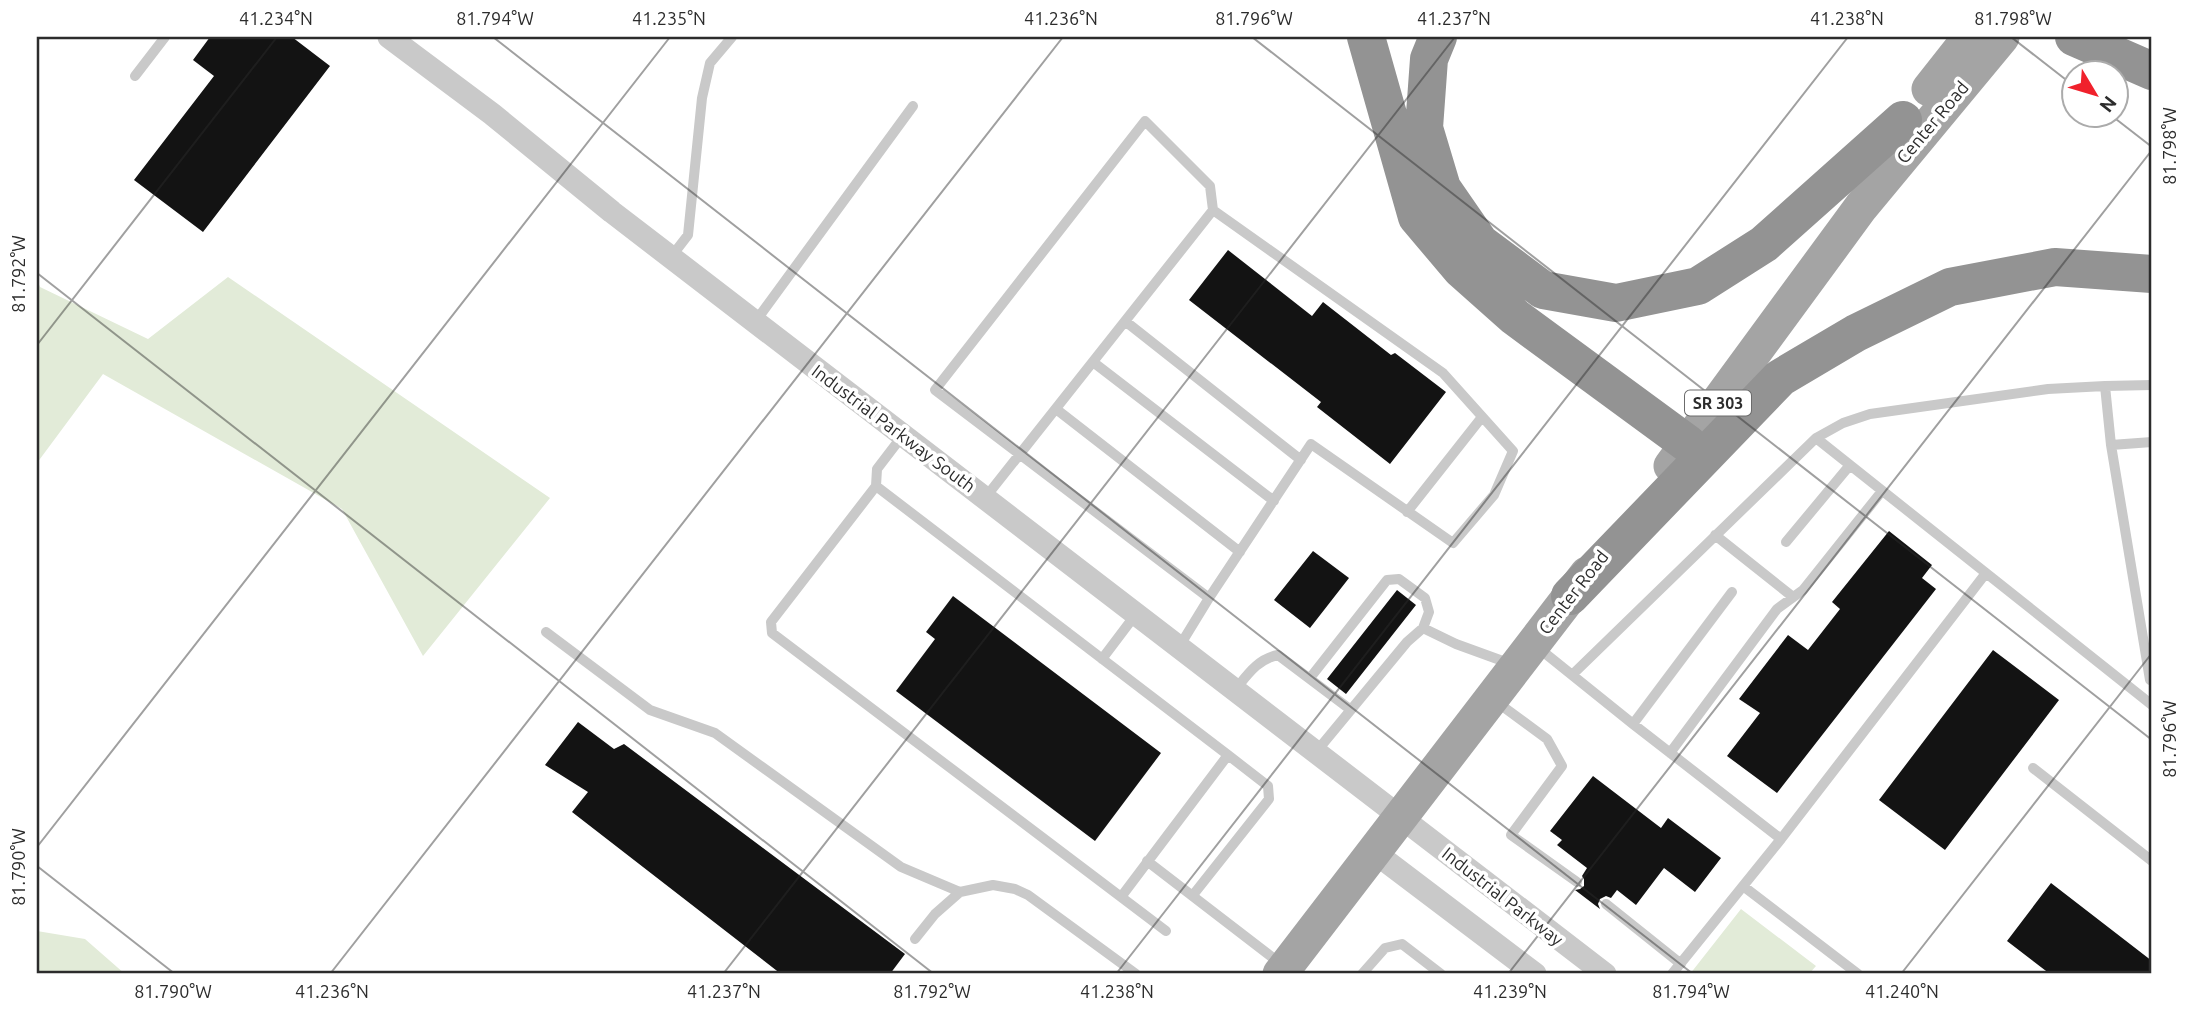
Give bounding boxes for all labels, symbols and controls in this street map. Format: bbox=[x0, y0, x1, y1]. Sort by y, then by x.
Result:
text: 41.234°N bbox=[239, 8, 313, 28]
text: 81.794°W bbox=[456, 8, 534, 28]
text: 41.235°N bbox=[632, 8, 706, 28]
text: 41.236°N bbox=[1024, 8, 1098, 28]
text: 81.796°W bbox=[1215, 8, 1293, 28]
text: 41.237°N bbox=[1417, 8, 1491, 28]
text: 41.238°N bbox=[1810, 8, 1884, 28]
text: 81.798°W bbox=[1974, 8, 2052, 28]
north arrow bbox=[2060, 60, 2130, 130]
street label: Center Road bbox=[1892, 77, 1972, 167]
text: N bbox=[2095, 92, 2121, 117]
text: 81.798°W bbox=[2159, 107, 2179, 185]
text: 81.792°W bbox=[8, 235, 28, 313]
street label: Industrial Parkway South bbox=[808, 360, 980, 496]
road number: SR 303 bbox=[1685, 390, 1751, 416]
street label: Center Road bbox=[1534, 546, 1612, 638]
text: 81.796°W bbox=[2159, 700, 2179, 778]
text: 81.790°W bbox=[8, 828, 28, 906]
street label: Industrial Parkway bbox=[1439, 843, 1568, 949]
text: 81.790°W bbox=[134, 981, 212, 1001]
text: 41.236°N bbox=[295, 981, 369, 1001]
text: 41.237°N bbox=[687, 981, 761, 1001]
text: 81.792°W bbox=[893, 981, 971, 1001]
text: 41.238°N bbox=[1080, 981, 1154, 1001]
text: 41.239°N bbox=[1473, 981, 1547, 1001]
text: 81.794°W bbox=[1652, 981, 1730, 1001]
text: 41.240°N bbox=[1865, 981, 1939, 1001]

